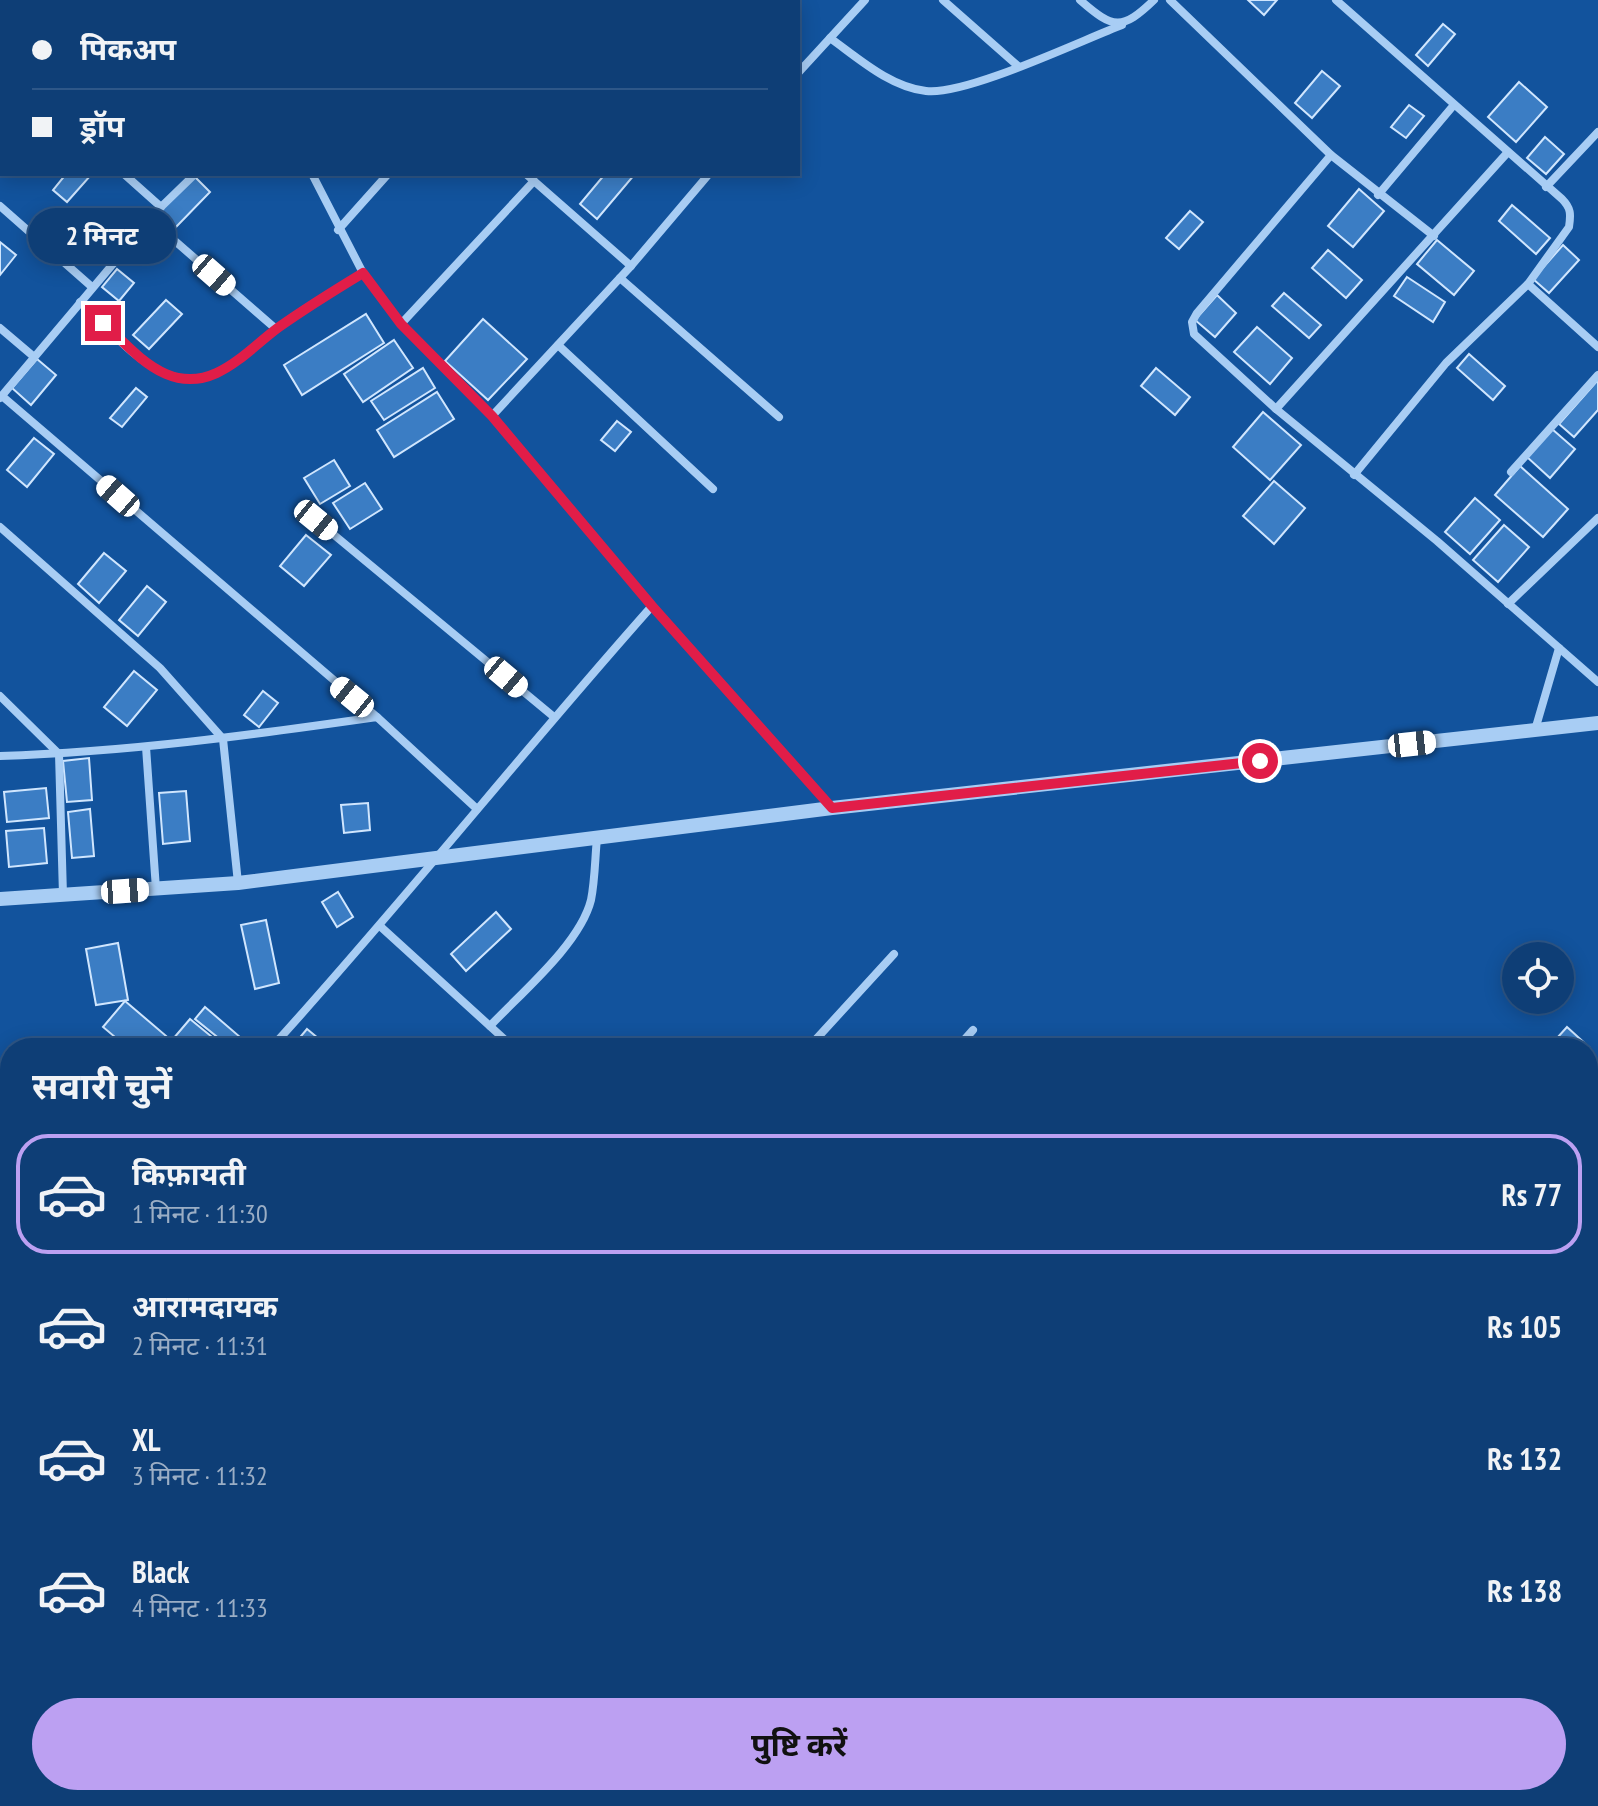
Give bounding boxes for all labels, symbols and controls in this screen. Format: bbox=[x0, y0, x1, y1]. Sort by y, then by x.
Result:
text: पिकअप bbox=[80, 29, 176, 68]
text: ड्रॉप bbox=[80, 106, 124, 145]
callout: 2 मिनट bbox=[29, 207, 177, 263]
text: 2 मिनट bbox=[66, 219, 138, 252]
car bbox=[188, 250, 240, 300]
route end bbox=[85, 305, 121, 341]
car bbox=[92, 471, 144, 521]
car bbox=[290, 496, 342, 544]
car bbox=[480, 652, 532, 702]
car bbox=[326, 673, 378, 721]
car bbox=[1387, 730, 1437, 758]
route start bbox=[1242, 743, 1278, 779]
car bbox=[100, 877, 150, 905]
map controls bbox=[1502, 942, 1574, 1014]
button: locate bbox=[1502, 942, 1574, 1014]
text: सवारी चुनें bbox=[32, 1062, 172, 1109]
text: किफ़ायती bbox=[132, 1154, 246, 1193]
icon: car bbox=[36, 1158, 108, 1230]
text: Rs 77 bbox=[1502, 1175, 1562, 1214]
text: 1 मिनट · 11:30 bbox=[132, 1197, 268, 1230]
text: आरामदायक bbox=[132, 1286, 278, 1325]
icon: car bbox=[36, 1290, 108, 1362]
text: Rs 105 bbox=[1487, 1307, 1562, 1346]
text: 2 मिनट · 11:31 bbox=[132, 1329, 268, 1362]
text: XL bbox=[132, 1420, 161, 1459]
icon: car bbox=[36, 1422, 108, 1494]
text: Rs 132 bbox=[1487, 1439, 1562, 1478]
text: 3 मिनट · 11:32 bbox=[132, 1459, 268, 1492]
text: Black bbox=[132, 1552, 189, 1591]
icon: car bbox=[36, 1554, 108, 1626]
text: Rs 138 bbox=[1487, 1571, 1562, 1610]
text: 4 मिनट · 11:33 bbox=[132, 1591, 268, 1624]
button: पुष्टि करें bbox=[32, 1698, 1566, 1790]

